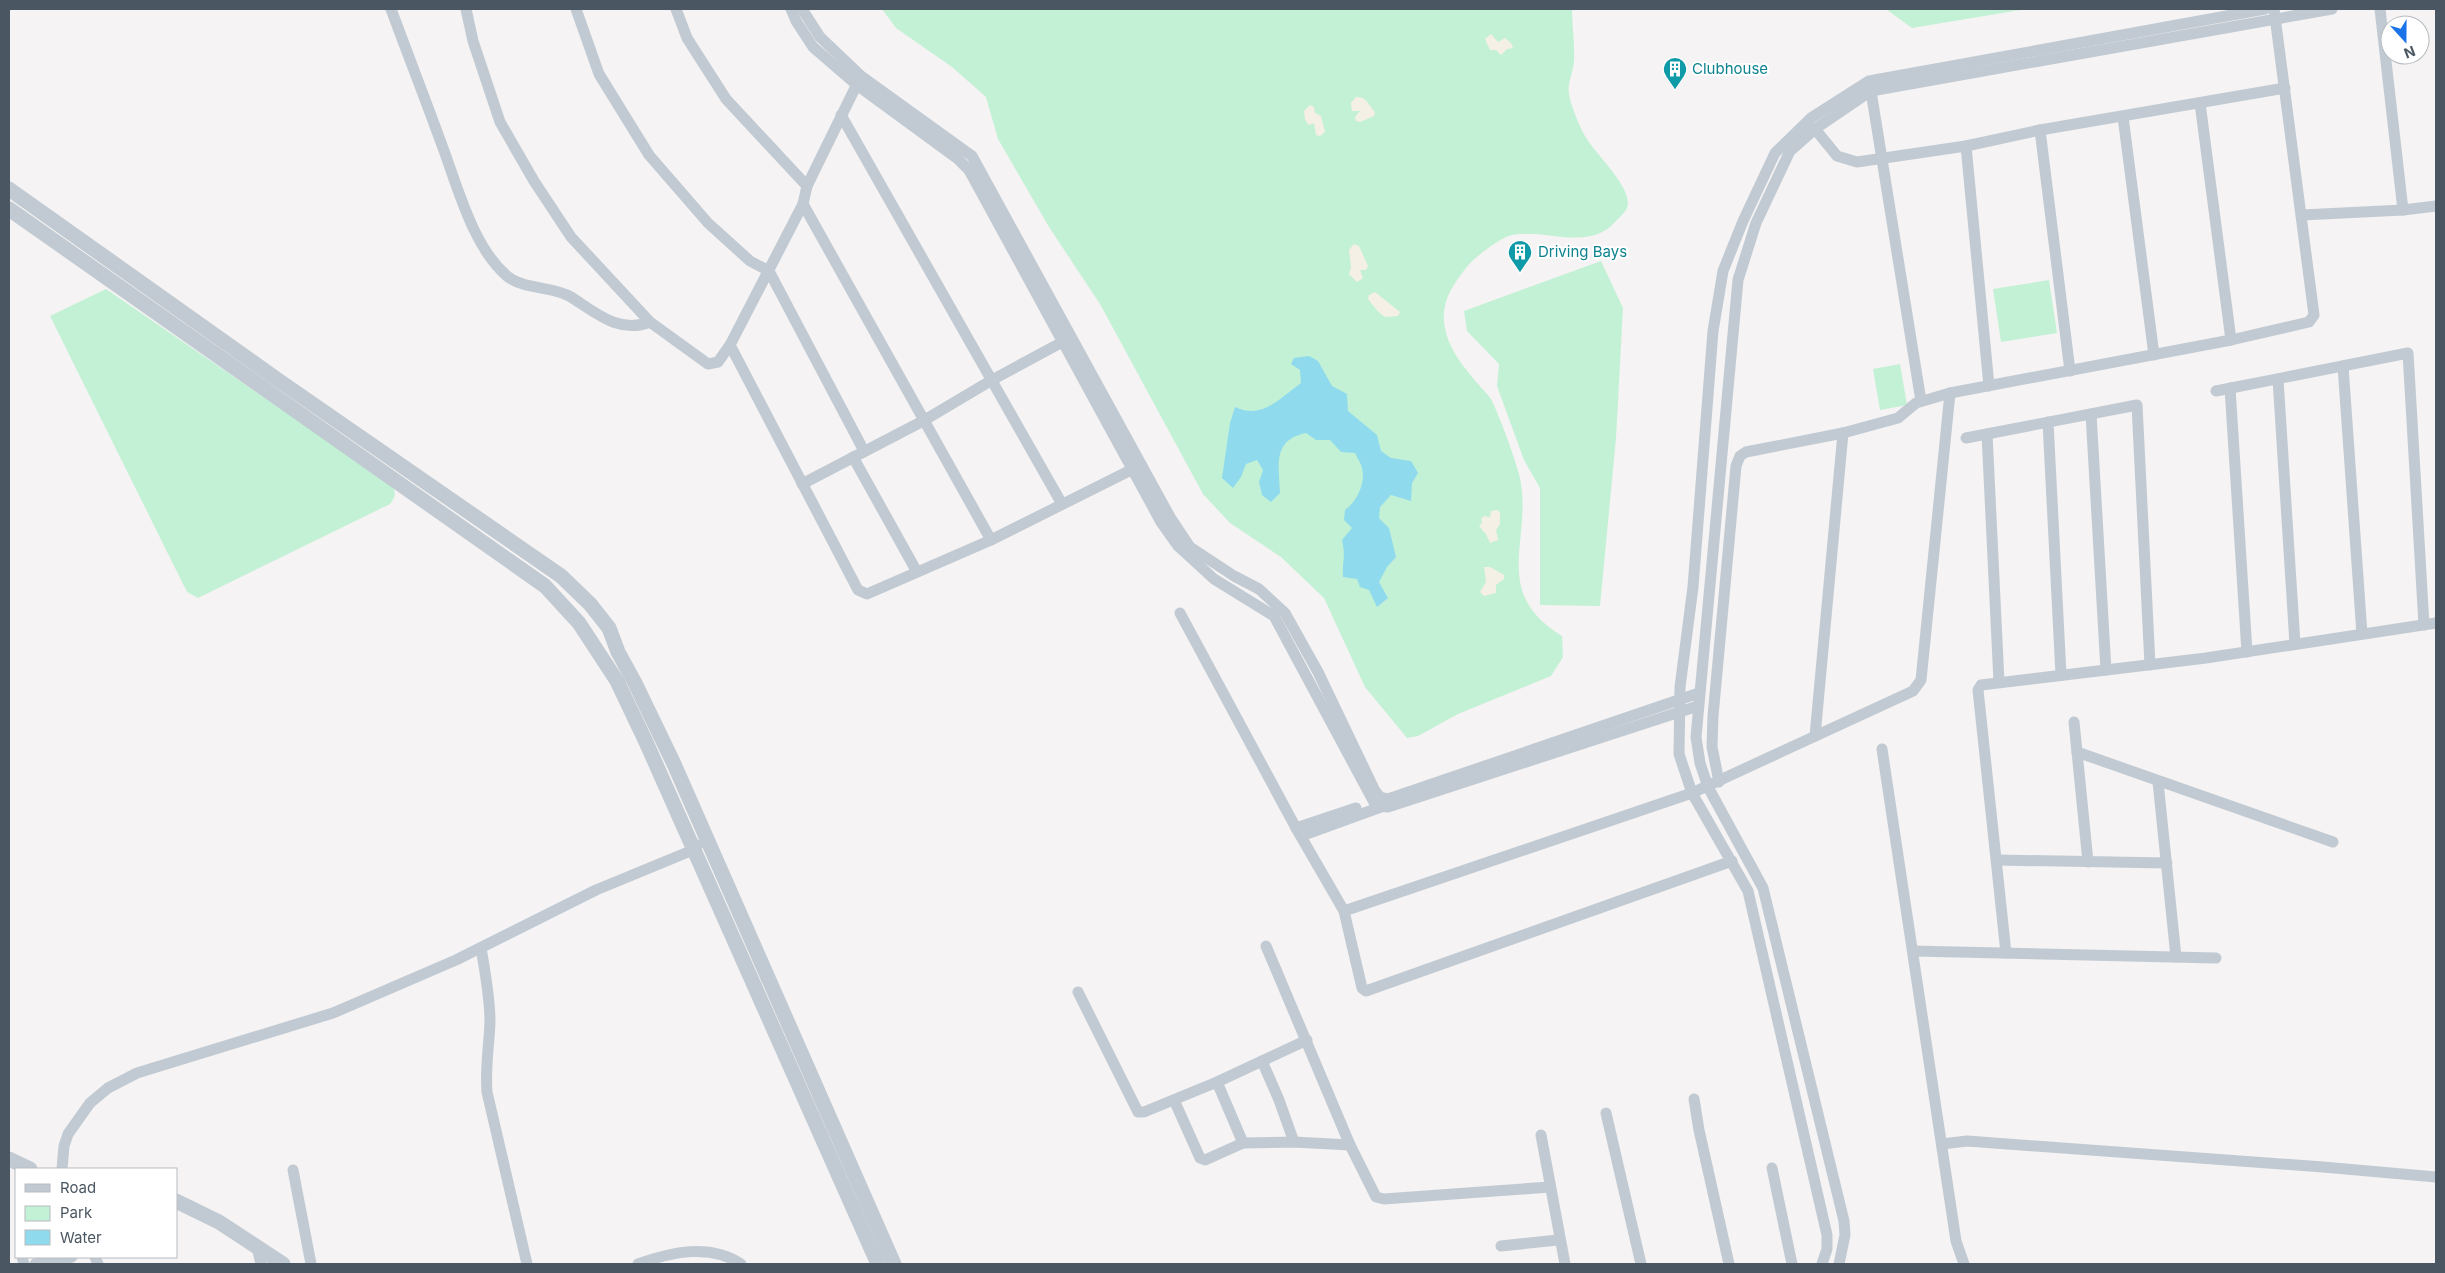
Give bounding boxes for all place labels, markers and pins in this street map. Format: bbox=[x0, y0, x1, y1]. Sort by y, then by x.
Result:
building icon: Clubhouse bbox=[1662, 56, 1688, 90]
place label: Clubhouse bbox=[1692, 59, 1768, 78]
building icon: Driving Bays bbox=[1507, 239, 1533, 273]
place label: Driving Bays bbox=[1538, 242, 1627, 261]

